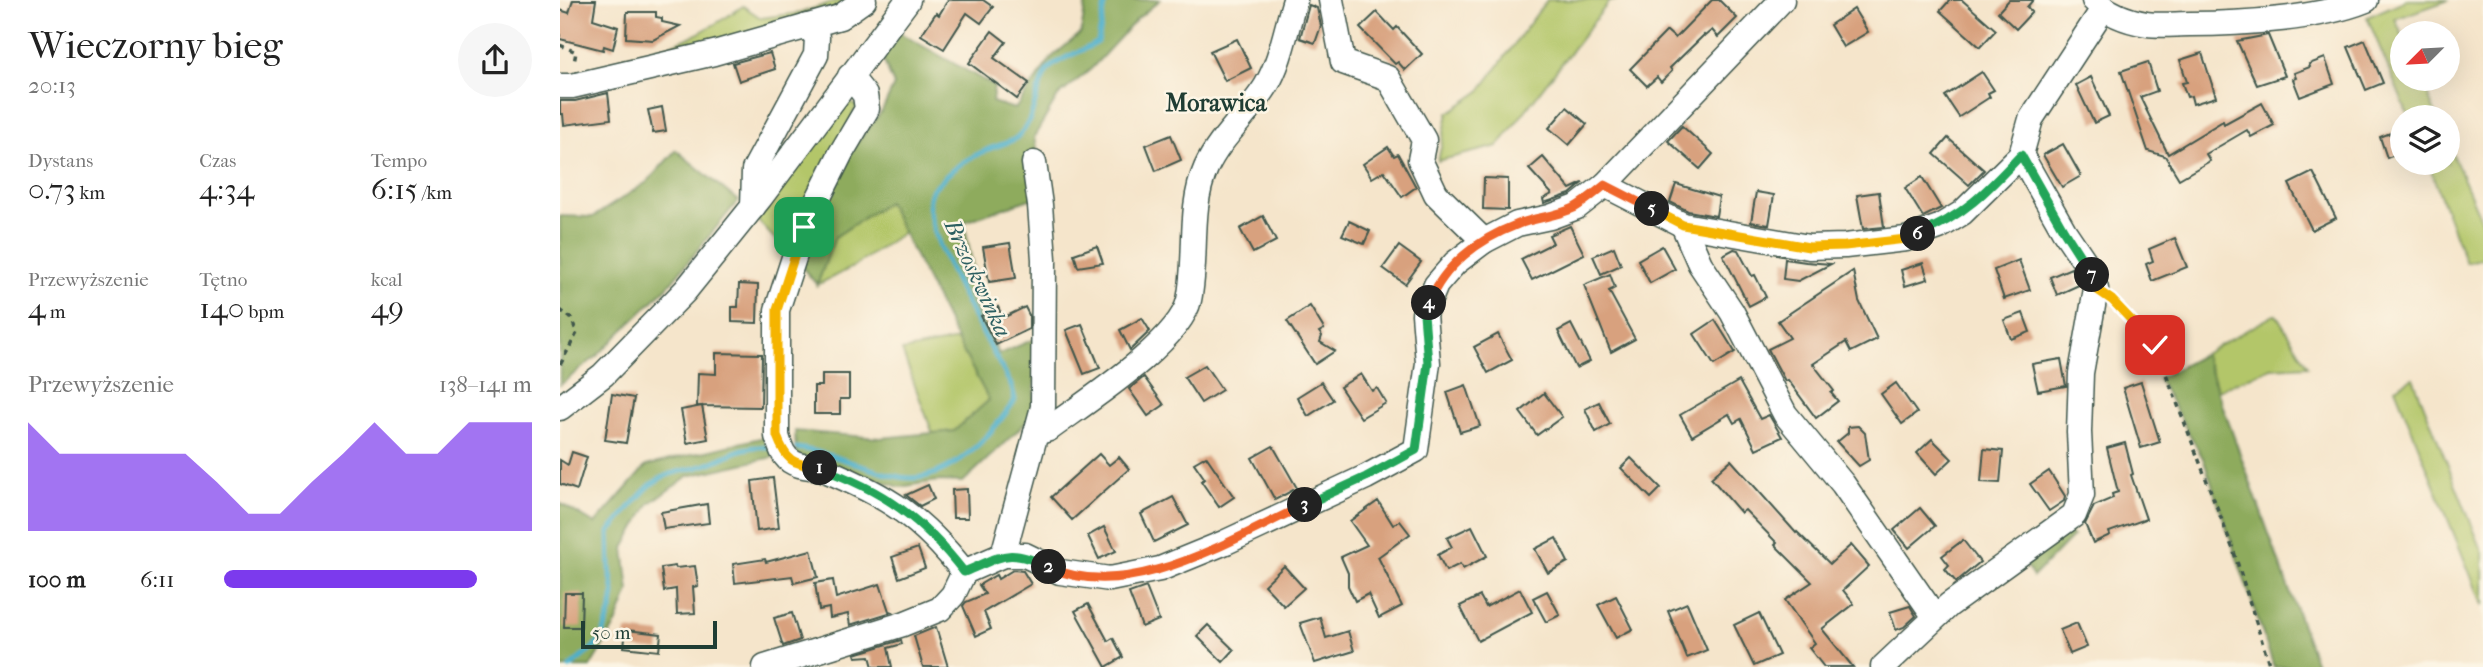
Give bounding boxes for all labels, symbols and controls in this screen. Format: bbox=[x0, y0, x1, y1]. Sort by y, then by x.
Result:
north arrow bbox=[2390, 21, 2460, 91]
map controls bbox=[2390, 21, 2460, 175]
text: Wieczorny bieg bbox=[28, 23, 283, 68]
button: share bbox=[458, 23, 532, 97]
text: 20:13 bbox=[28, 72, 76, 99]
district label: Morawica bbox=[1166, 89, 1267, 117]
button: layers bbox=[2390, 105, 2460, 175]
text: Dystans bbox=[28, 150, 93, 172]
text: Czas bbox=[199, 150, 236, 172]
text: Tempo bbox=[371, 150, 427, 172]
text: 0.73 bbox=[28, 172, 75, 207]
text: 4:34 bbox=[199, 172, 254, 207]
text: 6:15 bbox=[371, 172, 418, 207]
text: km bbox=[75, 182, 105, 204]
text: /km bbox=[418, 182, 452, 204]
pin: 5 bbox=[1634, 192, 1670, 227]
pin bbox=[774, 197, 834, 257]
text: 5 bbox=[1647, 197, 1656, 219]
icon: arrive bbox=[785, 208, 823, 246]
water label: Brzoskwinka bbox=[938, 213, 1017, 341]
pin: 6 bbox=[1900, 216, 1936, 252]
text: 6 bbox=[1912, 222, 1923, 244]
pin: 7 bbox=[2074, 258, 2110, 292]
text: 7 bbox=[2087, 263, 2096, 285]
text: Przewyższenie bbox=[28, 269, 149, 291]
text: Tętno bbox=[199, 269, 247, 291]
text: kcal bbox=[371, 269, 403, 291]
pin: 4 bbox=[1412, 286, 1446, 320]
text: 4 bbox=[28, 291, 46, 326]
text: 140 bbox=[199, 291, 244, 326]
text: 49 bbox=[371, 291, 404, 326]
text: 4 bbox=[1423, 291, 1434, 313]
text: m bbox=[46, 301, 66, 323]
text: bpm bbox=[244, 301, 284, 323]
pin bbox=[2125, 315, 2185, 375]
icon: check bbox=[2136, 326, 2174, 364]
text: Przewyższenie bbox=[28, 371, 174, 398]
text: 138–141 m bbox=[439, 371, 532, 398]
pin: 1 bbox=[803, 450, 838, 486]
text: 1 bbox=[816, 456, 823, 478]
pin: 3 bbox=[1288, 488, 1322, 522]
text: 3 bbox=[1301, 493, 1308, 515]
pin: 2 bbox=[1032, 550, 1066, 584]
text: 2 bbox=[1044, 555, 1053, 577]
text: 100 m bbox=[28, 566, 86, 593]
text: 6:11 bbox=[140, 566, 174, 593]
scale bar bbox=[581, 618, 718, 650]
text: 50 m bbox=[592, 622, 631, 644]

